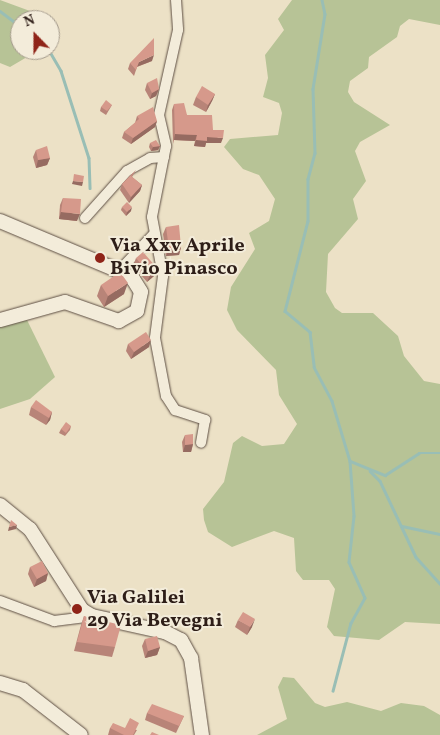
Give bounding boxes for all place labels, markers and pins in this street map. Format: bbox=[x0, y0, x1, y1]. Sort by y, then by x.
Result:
place label: Via Xxv Aprile Bivio Pinasco bbox=[110, 235, 245, 282]
marker: Via Xxv Aprile Bivio Pinasco bbox=[94, 252, 106, 264]
place label: Via Galilei 29 Via Bevegni bbox=[87, 586, 223, 633]
marker: Via Galilei 29 Via Bevegni bbox=[71, 603, 83, 615]

